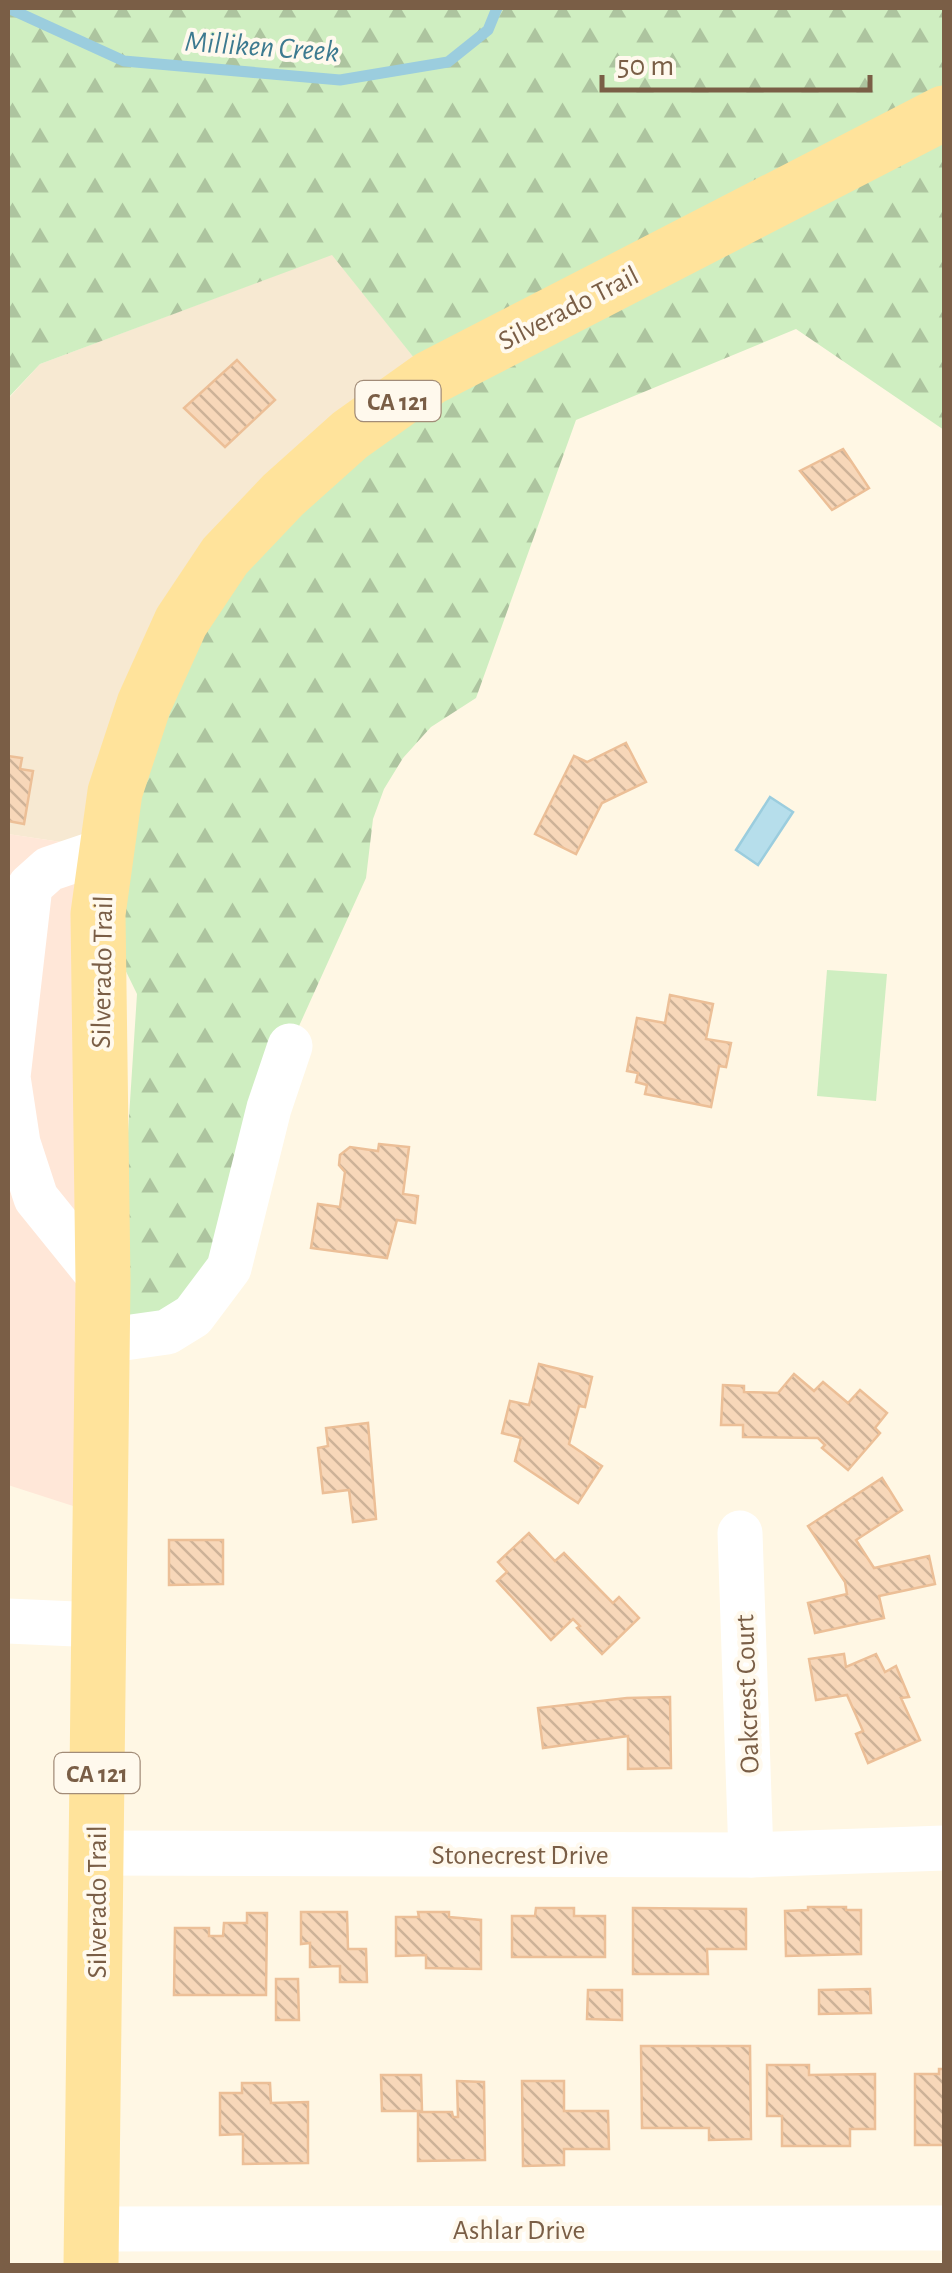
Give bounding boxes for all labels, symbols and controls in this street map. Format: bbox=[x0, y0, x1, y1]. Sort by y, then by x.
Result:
water label: Milliken Creek bbox=[184, 27, 340, 67]
scale bar bbox=[602, 30, 870, 92]
text: 50 m bbox=[617, 51, 674, 81]
street label: Silverado Trail bbox=[494, 262, 643, 356]
road number: CA 121 bbox=[356, 381, 440, 421]
street label: Silverado Trail bbox=[88, 895, 118, 1049]
street label: Oakcrest Court bbox=[731, 1614, 765, 1774]
road number: CA 121 bbox=[54, 1753, 140, 1793]
street label: Silverado Trail bbox=[84, 1825, 112, 1979]
street label: Stonecrest Drive bbox=[431, 1842, 609, 1870]
street label: Ashlar Drive bbox=[453, 2217, 585, 2245]

